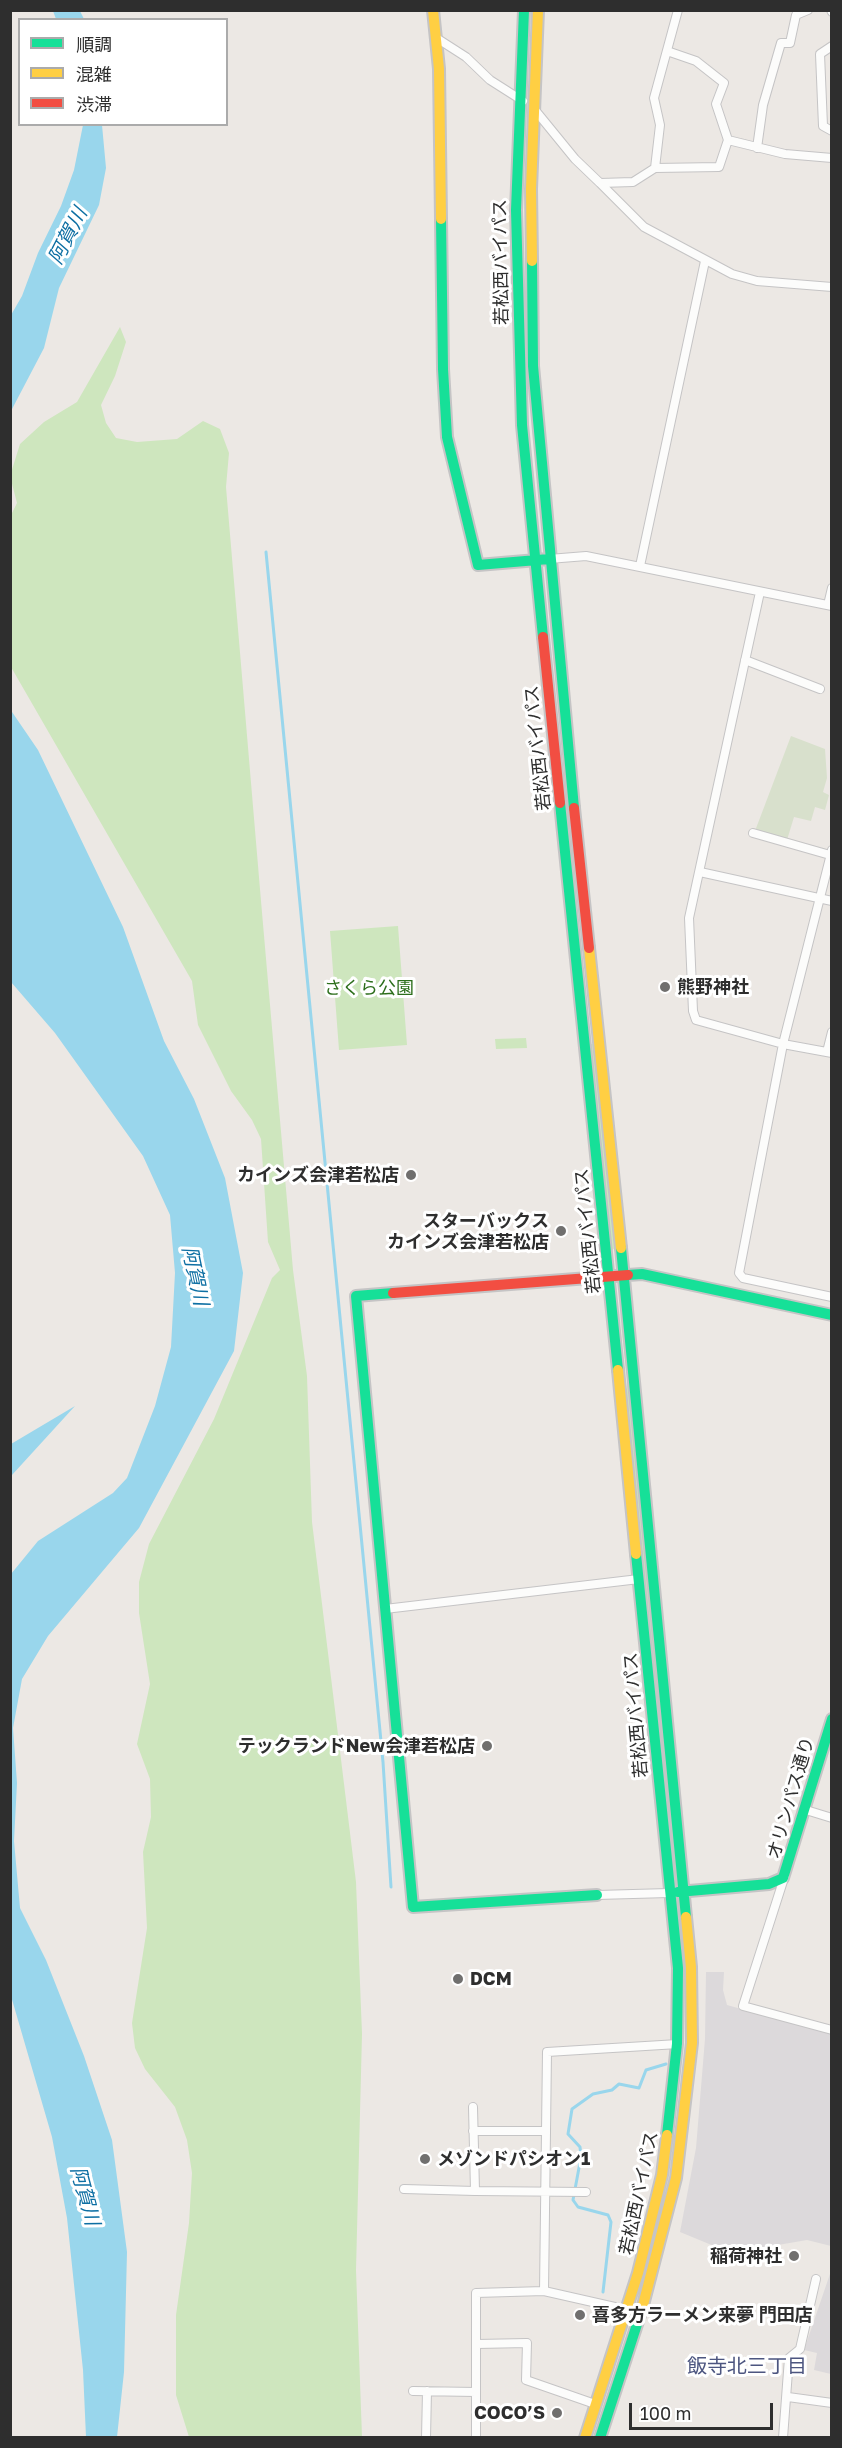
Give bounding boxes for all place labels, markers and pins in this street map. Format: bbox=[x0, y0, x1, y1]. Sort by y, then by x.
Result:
place label: 熊野神社 bbox=[677, 976, 749, 998]
marker: 熊野神社 bbox=[658, 980, 672, 994]
place label: カインズ会津若松店 bbox=[237, 1164, 399, 1186]
marker: カインズ会津若松店 bbox=[404, 1168, 418, 1182]
place label: スターバックス カインズ会津若松店 bbox=[387, 1210, 549, 1252]
marker: スターバックス カインズ会津若松店 bbox=[554, 1224, 568, 1238]
place label: テックランドNew会津若松店 bbox=[238, 1735, 475, 1757]
marker: テックランドNew会津若松店 bbox=[480, 1739, 494, 1753]
place label: DCM bbox=[470, 1968, 512, 1990]
marker: DCM bbox=[451, 1972, 465, 1986]
place label: メゾンドパシオン1 bbox=[437, 2148, 590, 2170]
marker: メゾンドパシオン1 bbox=[418, 2152, 432, 2166]
place label: 稲荷神社 bbox=[710, 2245, 782, 2267]
marker: 稲荷神社 bbox=[787, 2249, 801, 2263]
place label: 喜多方ラーメン来夢 門田店 bbox=[592, 2304, 812, 2326]
marker: 喜多方ラーメン来夢 門田店 bbox=[573, 2308, 587, 2322]
place label: COCO’S bbox=[474, 2402, 545, 2424]
marker: COCO’S bbox=[550, 2406, 564, 2420]

